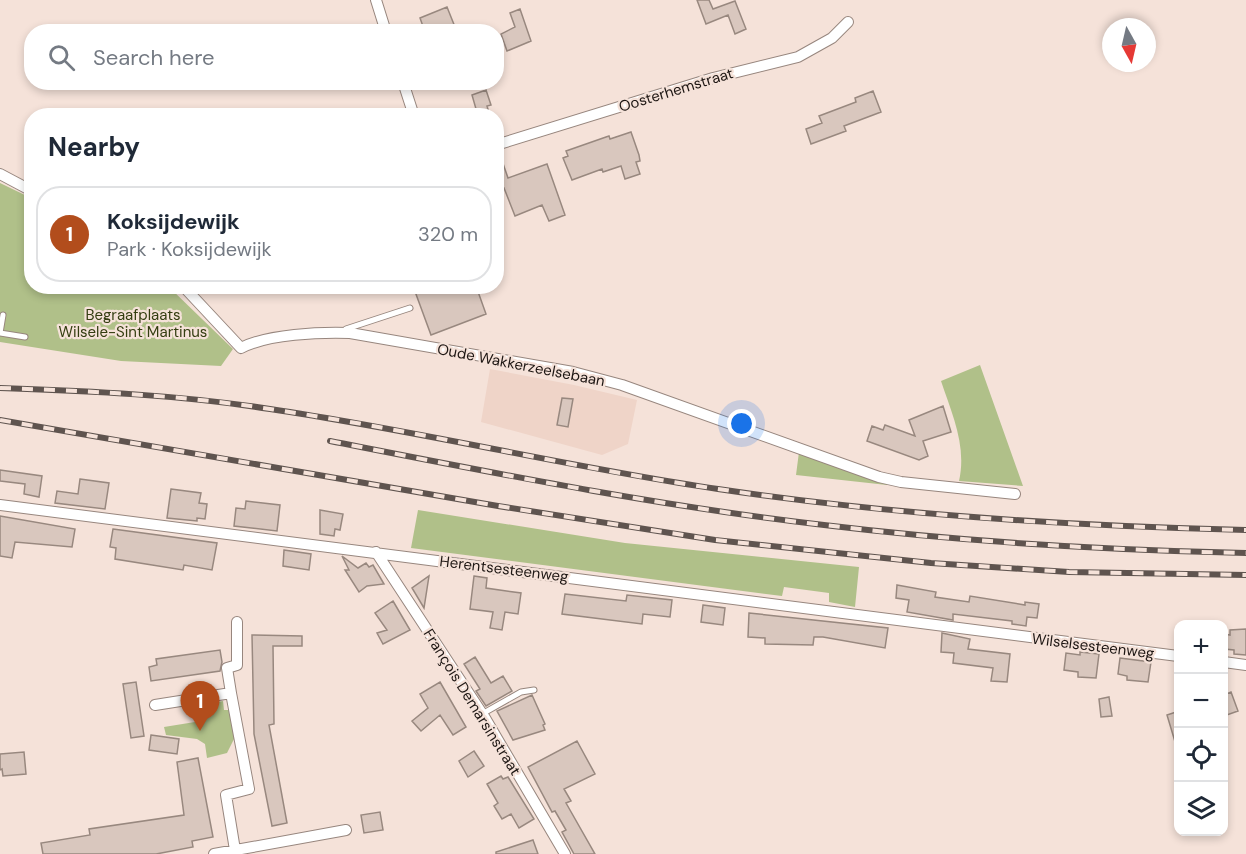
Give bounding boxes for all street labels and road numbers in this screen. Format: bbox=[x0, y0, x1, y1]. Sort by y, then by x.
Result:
street label: Oosterhemstraat bbox=[616, 63, 736, 117]
street label: Oude Wakkerzeelsebaan bbox=[435, 339, 607, 391]
street label: Herentsesteenweg bbox=[438, 551, 570, 587]
street label: François Demarsinstraat bbox=[419, 625, 525, 779]
street label: Wilselsesteenweg bbox=[1031, 629, 1155, 663]

